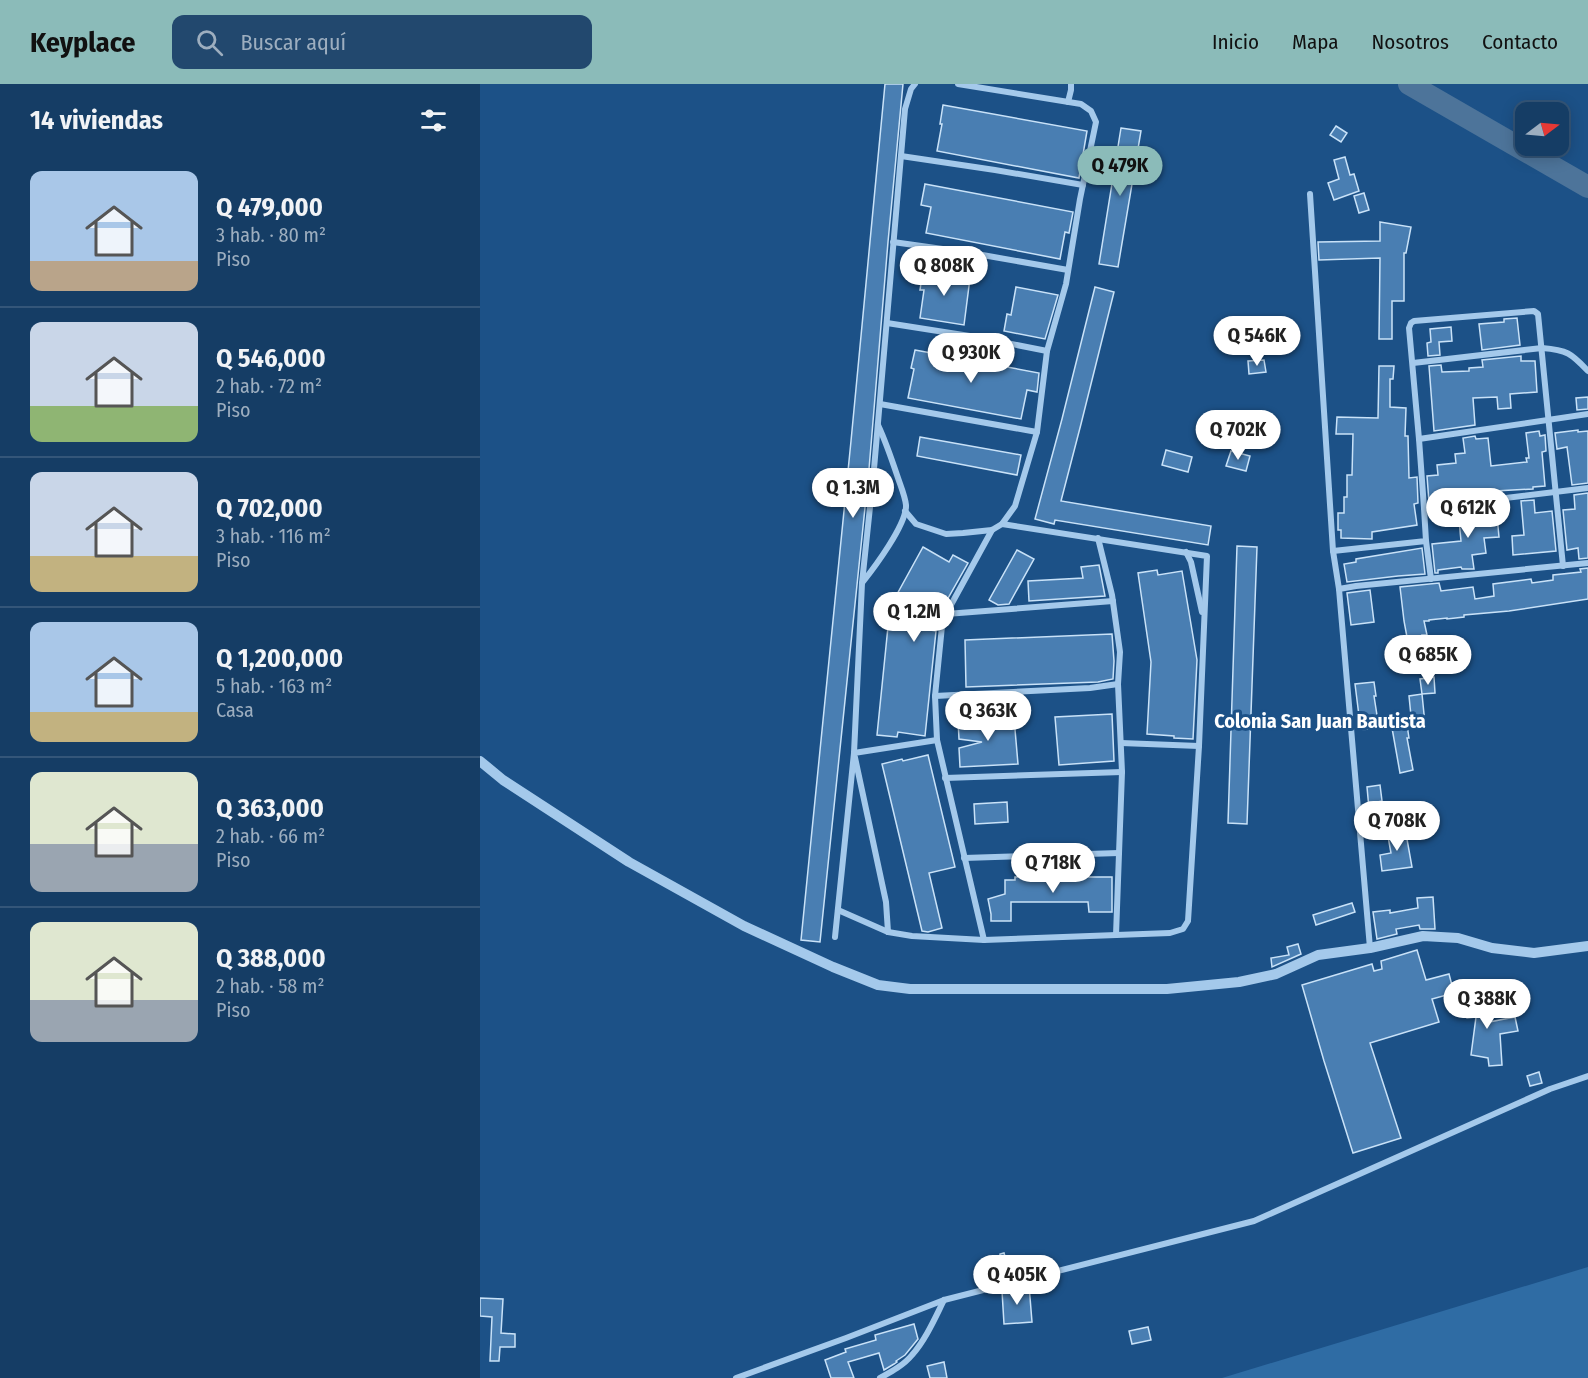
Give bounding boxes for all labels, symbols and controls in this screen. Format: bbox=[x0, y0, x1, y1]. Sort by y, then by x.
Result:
search box bbox=[172, 15, 592, 69]
text: Keyplace bbox=[30, 26, 136, 59]
icon: search bbox=[193, 26, 226, 59]
text: Buscar aquí bbox=[241, 29, 346, 56]
text: Inicio bbox=[1212, 29, 1259, 55]
text: Mapa bbox=[1292, 29, 1339, 55]
text: Nosotros bbox=[1372, 29, 1449, 55]
text: Contacto bbox=[1482, 29, 1558, 55]
north arrow bbox=[1515, 102, 1569, 156]
map controls bbox=[1515, 102, 1569, 156]
icon: filters bbox=[417, 104, 450, 137]
text: 14 viviendas bbox=[30, 105, 163, 136]
pin: Q 479K bbox=[1071, 146, 1169, 197]
text: Q 479K bbox=[1092, 153, 1148, 177]
text: Q 479,000 bbox=[216, 192, 323, 223]
icon: home bbox=[78, 195, 150, 267]
text: 3 hab. · 80 m² bbox=[216, 223, 326, 247]
pin: Q 808K bbox=[895, 246, 993, 297]
text: Piso bbox=[216, 247, 251, 271]
text: Q 808K bbox=[914, 253, 974, 277]
pin: Q 546K bbox=[1208, 316, 1306, 367]
text: Q 546K bbox=[1228, 323, 1286, 347]
pin: Q 930K bbox=[922, 333, 1020, 384]
text: Q 930K bbox=[942, 340, 1000, 364]
text: Q 546,000 bbox=[216, 343, 326, 374]
icon: home bbox=[78, 346, 150, 418]
text: 2 hab. · 72 m² bbox=[216, 374, 322, 398]
text: Piso bbox=[216, 398, 251, 422]
pin: Q 702K bbox=[1189, 410, 1287, 461]
text: Q 702K bbox=[1210, 417, 1266, 441]
pin: Q 1.3M bbox=[804, 468, 902, 519]
text: Q 1.3M bbox=[826, 475, 880, 499]
pin: Q 612K bbox=[1419, 488, 1517, 539]
text: Q 702,000 bbox=[216, 493, 323, 524]
text: Q 612K bbox=[1440, 495, 1496, 519]
icon: home bbox=[78, 496, 150, 568]
text: 3 hab. · 116 m² bbox=[216, 524, 331, 548]
text: Piso bbox=[216, 548, 251, 572]
pin: Q 1.2M bbox=[865, 592, 963, 643]
text: Q 1.2M bbox=[887, 599, 941, 623]
pin: Q 685K bbox=[1379, 635, 1477, 686]
text: Q 685K bbox=[1398, 642, 1458, 666]
text: Q 1,200,000 bbox=[216, 643, 343, 674]
icon: home bbox=[78, 646, 150, 718]
text: 5 hab. · 163 m² bbox=[216, 674, 332, 698]
pin: Q 363K bbox=[939, 691, 1037, 742]
text: Casa bbox=[216, 698, 254, 722]
text: Q 363K bbox=[959, 698, 1017, 722]
district label: Colonia San Juan Bautista bbox=[1214, 709, 1426, 733]
text: Q 363,000 bbox=[216, 793, 324, 824]
icon: home bbox=[78, 796, 150, 868]
pin: Q 708K bbox=[1348, 801, 1446, 852]
text: Q 708K bbox=[1368, 808, 1426, 832]
text: 2 hab. · 66 m² bbox=[216, 824, 325, 848]
pin: Q 718K bbox=[1004, 843, 1102, 894]
text: Piso bbox=[216, 848, 251, 872]
text: Q 718K bbox=[1025, 850, 1081, 874]
text: Q 388,000 bbox=[216, 943, 326, 974]
icon: home bbox=[78, 946, 150, 1018]
text: 2 hab. · 58 m² bbox=[216, 974, 325, 998]
pin: Q 388K bbox=[1438, 979, 1536, 1030]
text: Q 388K bbox=[1458, 986, 1516, 1010]
text: Piso bbox=[216, 998, 251, 1022]
pin: Q 405K bbox=[968, 1255, 1066, 1306]
text: Q 405K bbox=[987, 1262, 1047, 1286]

